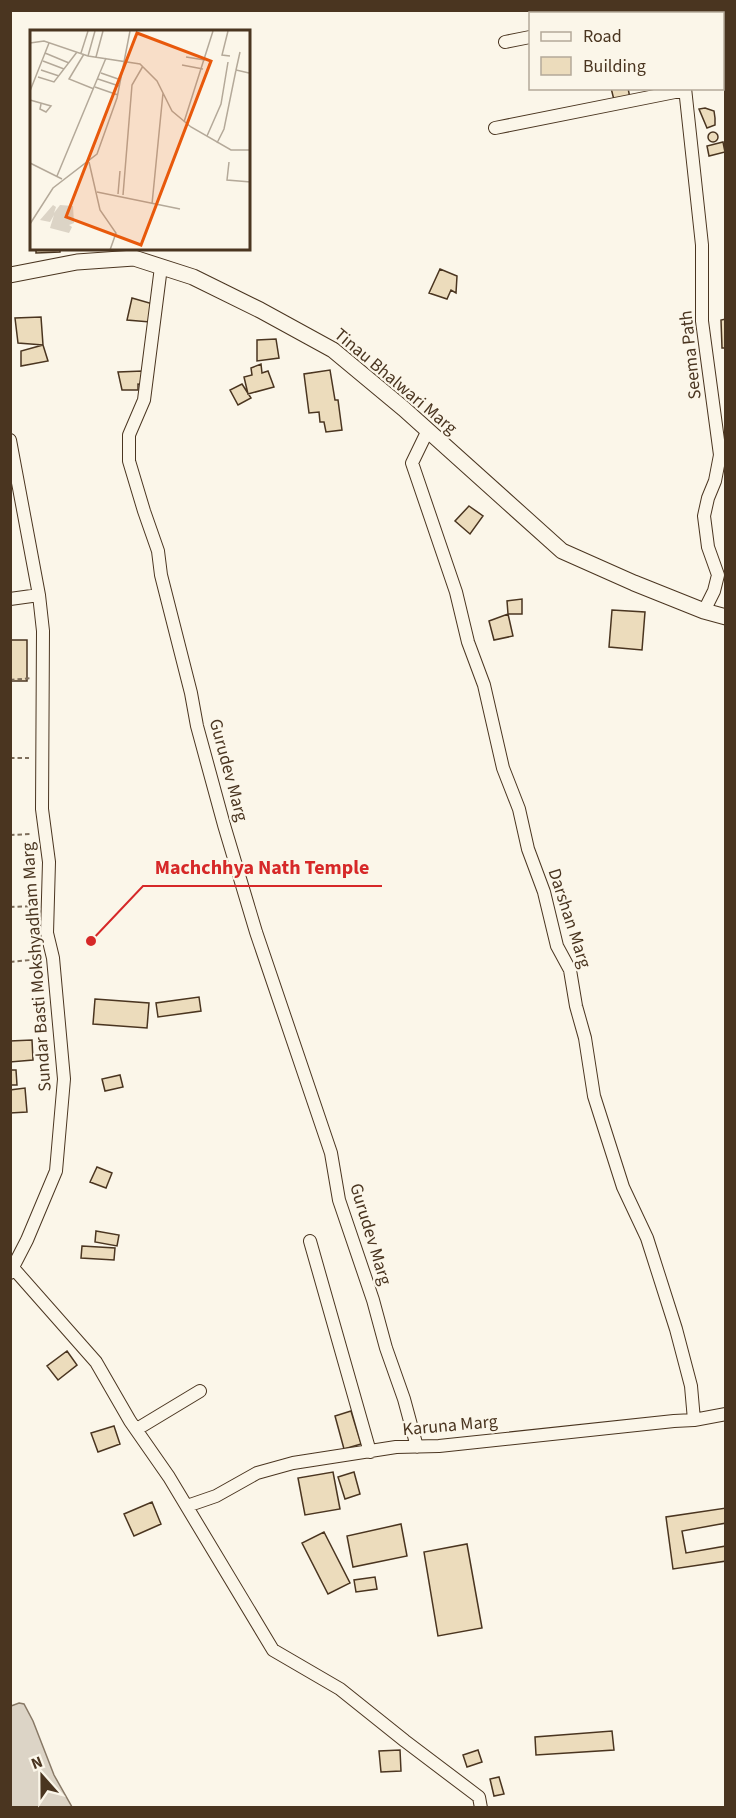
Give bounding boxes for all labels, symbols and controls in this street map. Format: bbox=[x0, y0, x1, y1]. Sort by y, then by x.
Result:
legend bbox=[529, 12, 724, 90]
text: Road bbox=[583, 24, 622, 49]
inset map bbox=[30, 30, 250, 250]
text: Building bbox=[583, 54, 646, 79]
street label: Seema Path bbox=[673, 309, 708, 401]
street label: Tinau Bhalwari Marg bbox=[329, 322, 463, 440]
street label: Gurudev Marg bbox=[203, 716, 254, 824]
street label: Sundar Basti Mokshyadham Marg bbox=[15, 841, 58, 1093]
callout: Machchhya Nath Temple bbox=[143, 848, 382, 886]
text: Machchhya Nath Temple bbox=[155, 854, 369, 882]
street label: Darshan Marg bbox=[542, 865, 597, 971]
street label: Gurudev Marg bbox=[343, 1180, 398, 1288]
street label: Karuna Marg bbox=[401, 1409, 499, 1442]
north arrow bbox=[12, 1746, 72, 1806]
text: N bbox=[28, 1751, 46, 1775]

